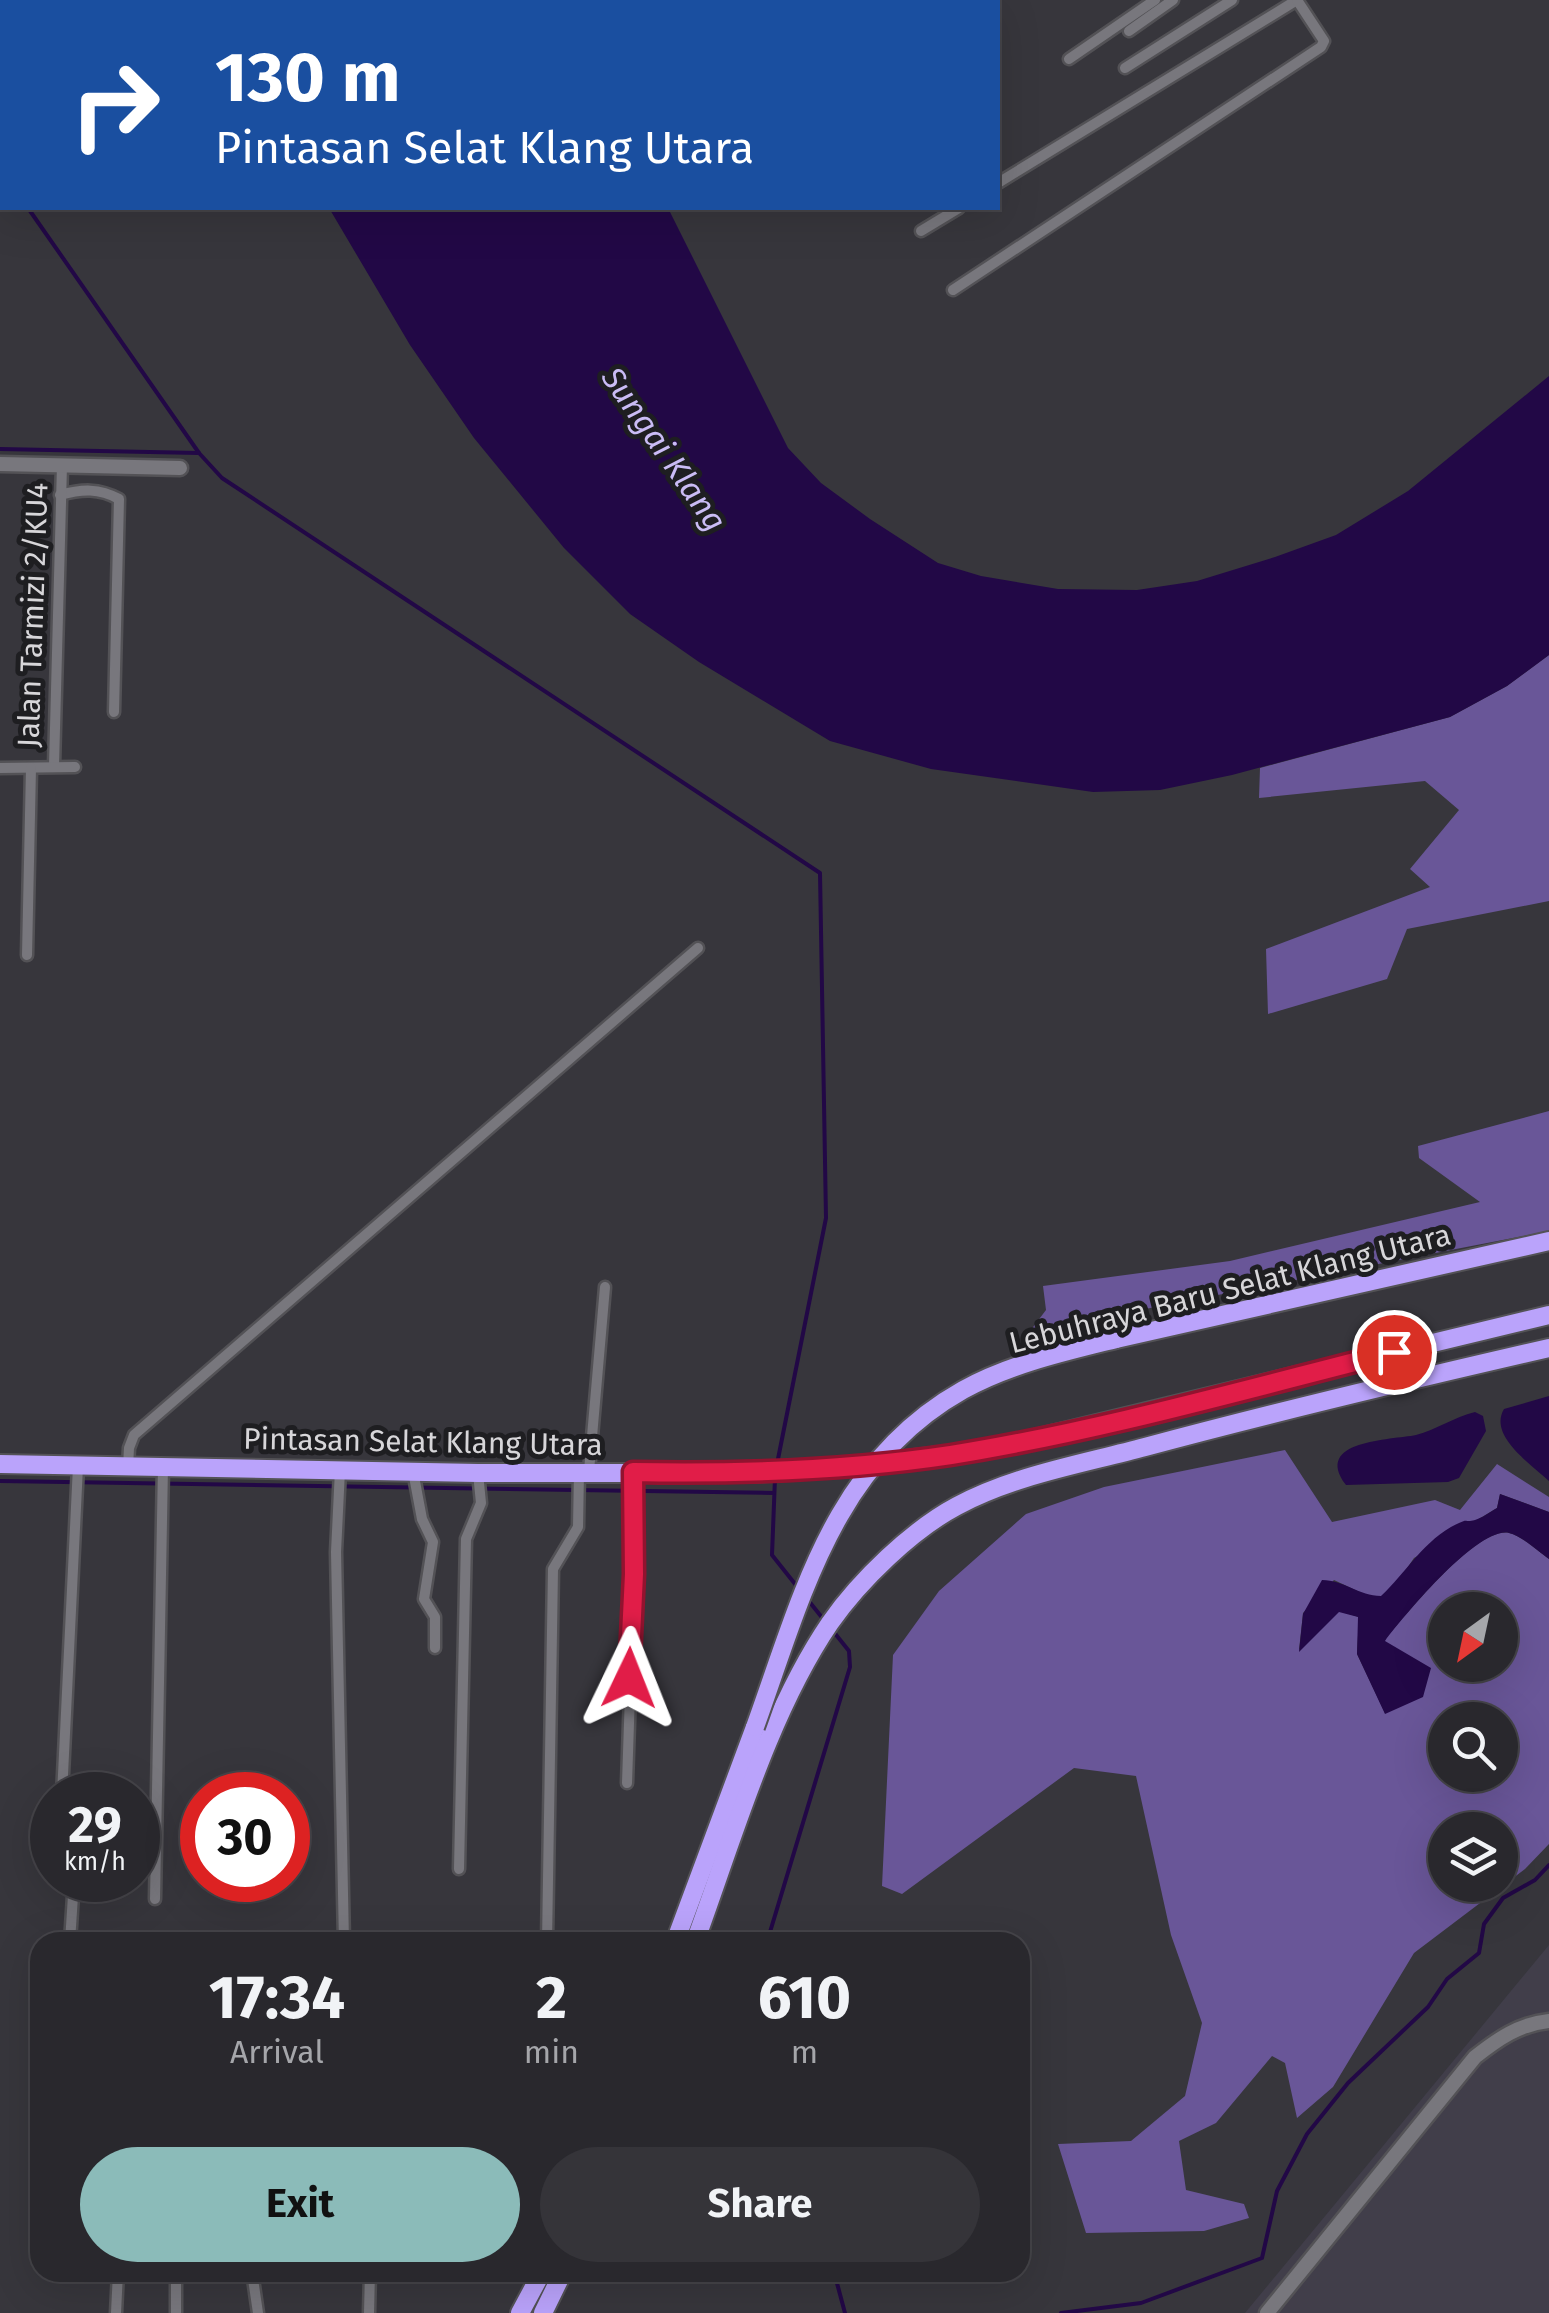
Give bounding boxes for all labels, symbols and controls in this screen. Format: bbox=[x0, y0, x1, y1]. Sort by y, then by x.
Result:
text: 130 m bbox=[215, 36, 401, 120]
icon: right bbox=[50, 40, 180, 170]
text: Pintasan Selat Klang Utara bbox=[215, 121, 754, 175]
water label: Sungai Klang bbox=[593, 359, 734, 538]
street label: Jalan Tarmizi 2/KU4 bbox=[10, 482, 56, 748]
street label: Lebuhraya Baru Selat Klang Utara bbox=[1006, 1217, 1454, 1361]
pin bbox=[1352, 1310, 1437, 1395]
icon: arrive bbox=[1367, 1325, 1422, 1380]
street label: Pintasan Selat Klang Utara bbox=[243, 1421, 603, 1463]
north arrow bbox=[1428, 1592, 1518, 1682]
map controls bbox=[1428, 1592, 1518, 1902]
position arrow bbox=[577, 1626, 681, 1730]
button: search bbox=[1428, 1702, 1518, 1792]
speed limit sign: 30 bbox=[180, 1772, 310, 1902]
text: 29 bbox=[68, 1795, 122, 1855]
button: layers bbox=[1428, 1812, 1518, 1902]
text: km/h bbox=[64, 1847, 126, 1877]
text: 17:34 bbox=[209, 1962, 345, 2034]
text: 2 bbox=[536, 1962, 567, 2034]
text: 610 bbox=[758, 1962, 851, 2034]
text: Arrival bbox=[230, 2033, 324, 2071]
text: min bbox=[524, 2033, 579, 2071]
text: m bbox=[791, 2033, 818, 2071]
button: Exit bbox=[80, 2147, 520, 2262]
button: Share bbox=[540, 2147, 980, 2262]

